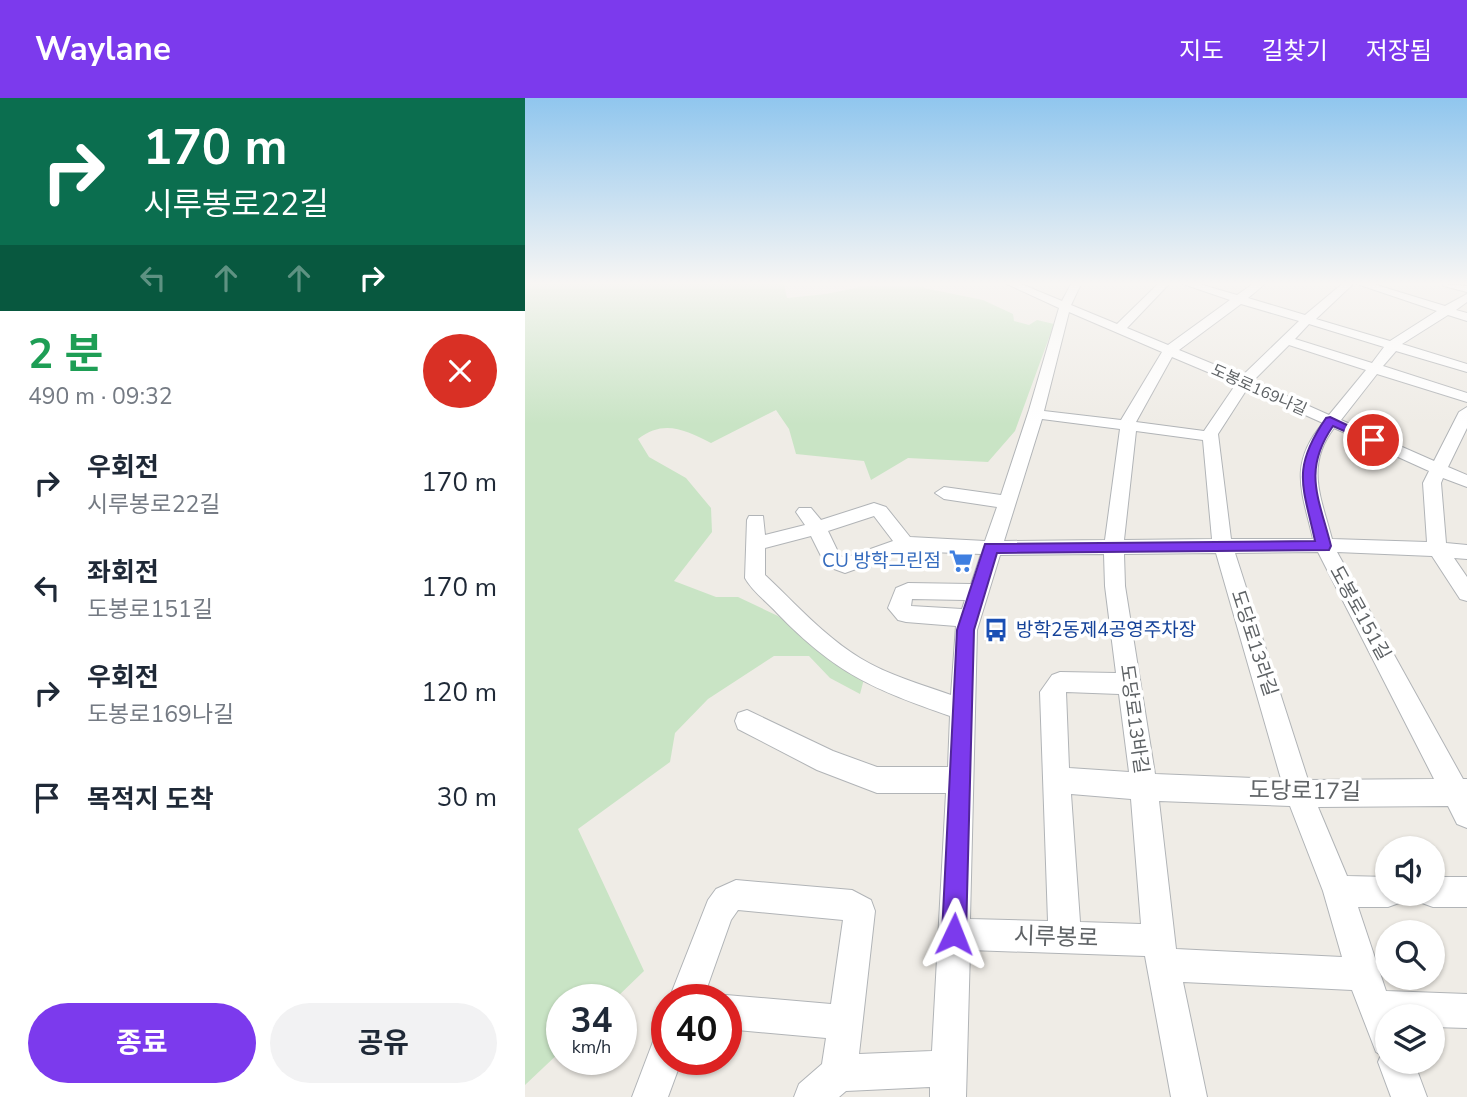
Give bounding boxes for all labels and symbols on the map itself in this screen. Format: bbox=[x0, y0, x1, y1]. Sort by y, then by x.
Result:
street label: 도봉로169나길 bbox=[1208, 359, 1310, 421]
pin bbox=[1343, 410, 1403, 470]
supermarket icon: CU 방학그린점 bbox=[947, 547, 975, 575]
place label: CU 방학그린점 bbox=[822, 548, 941, 574]
street label: 도봉로151길 bbox=[1323, 561, 1397, 665]
street label: 도당로13라길 bbox=[1225, 587, 1283, 699]
bus stop icon: 방학2동제4공영주차장 bbox=[982, 616, 1010, 644]
place label: 방학2동제4공영주차장 bbox=[1016, 617, 1196, 643]
street label: 도당로13바길 bbox=[1113, 663, 1155, 775]
street label: 도당로17길 bbox=[1249, 775, 1361, 807]
position arrow bbox=[917, 897, 991, 971]
street label: 시루봉로 bbox=[1013, 920, 1099, 954]
speed limit sign: 40 bbox=[651, 984, 742, 1075]

